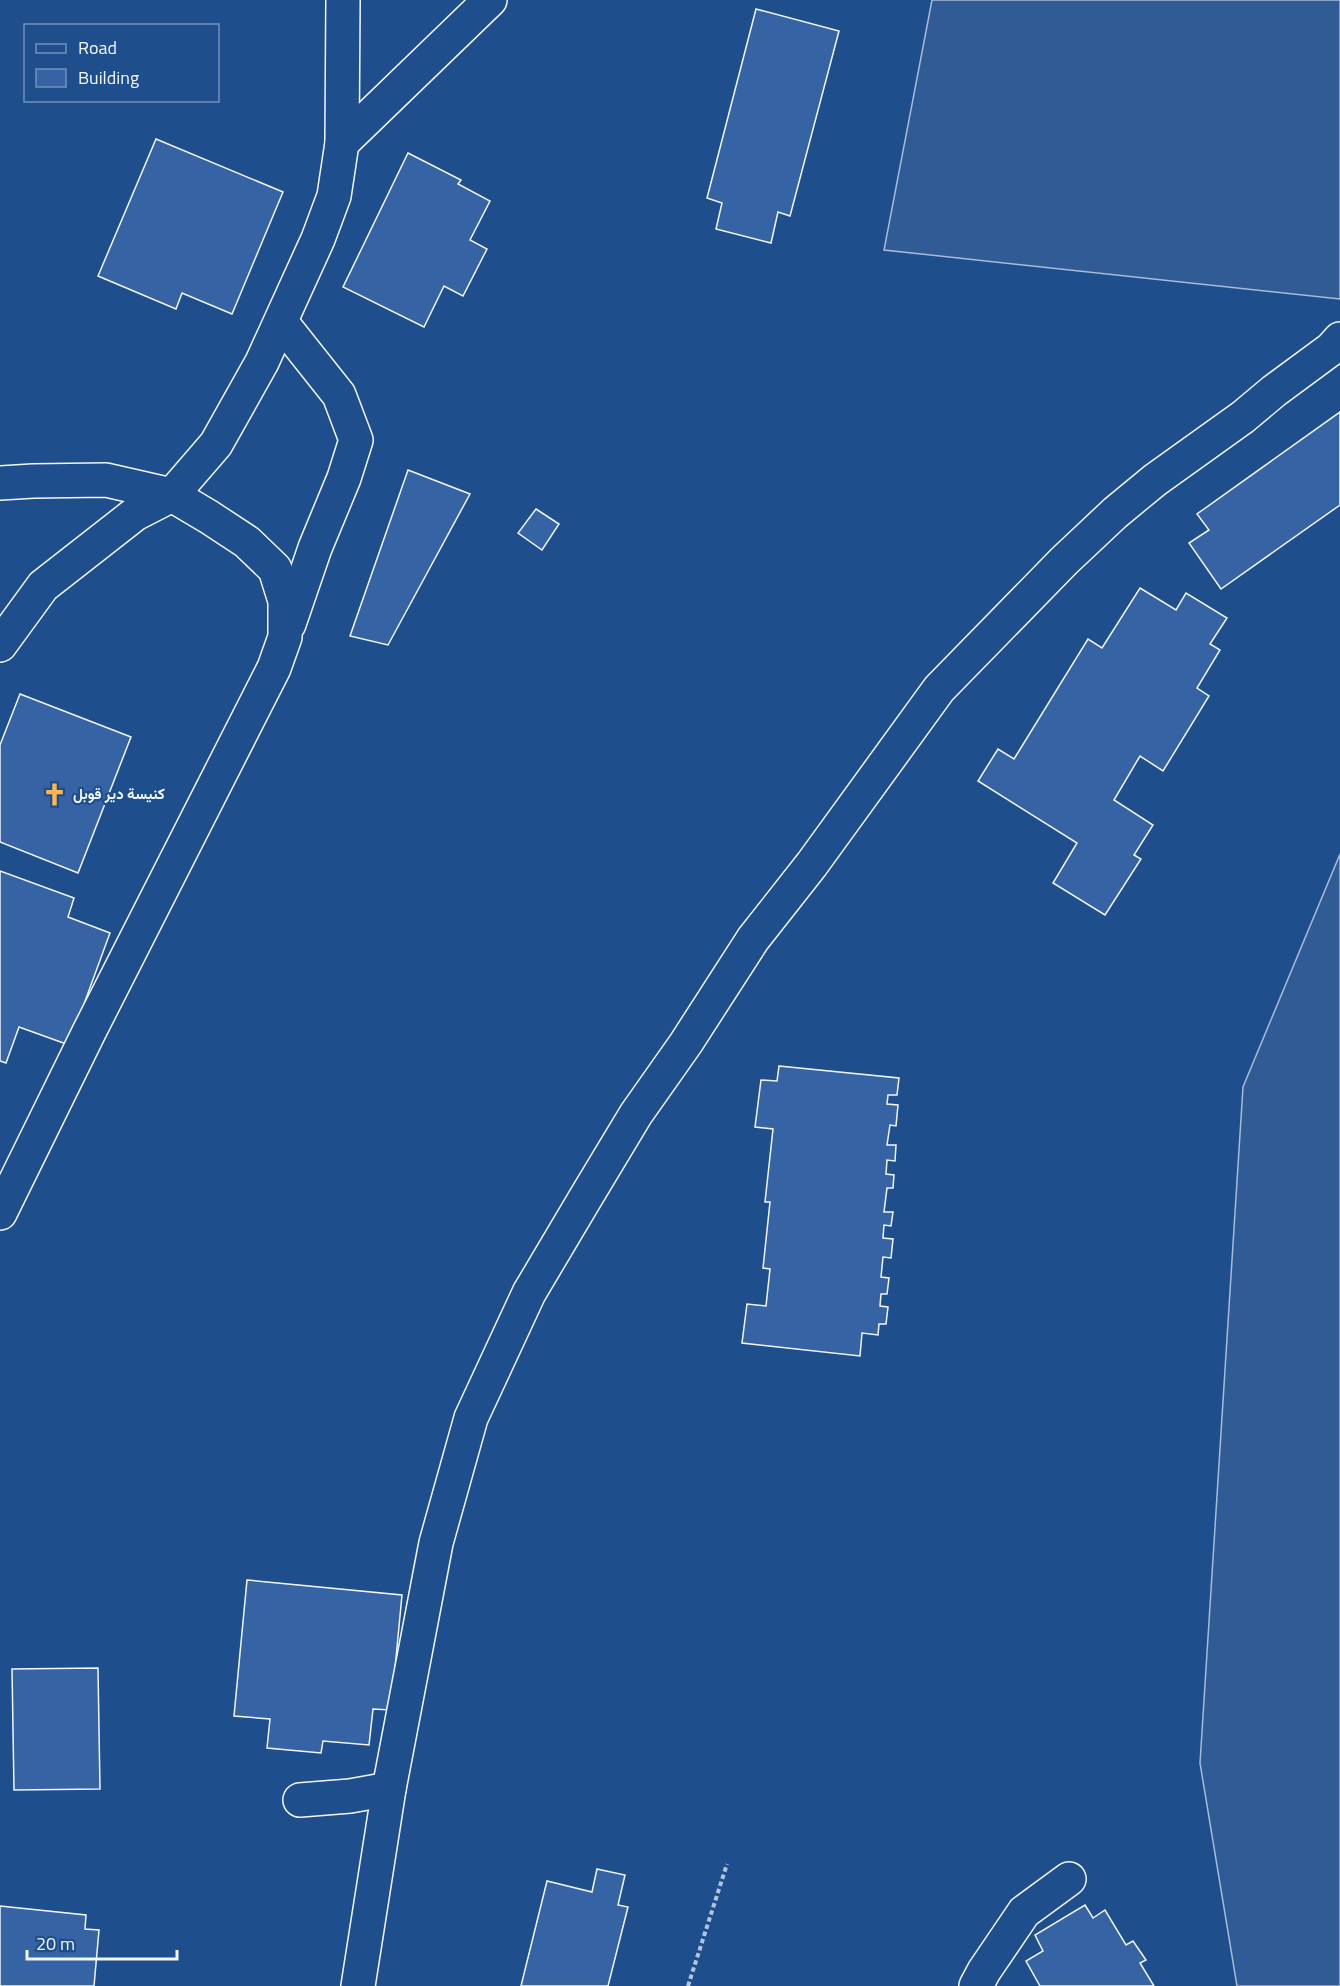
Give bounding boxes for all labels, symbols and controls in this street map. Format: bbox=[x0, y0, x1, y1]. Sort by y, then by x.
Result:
legend bbox=[24, 24, 219, 102]
text: Road bbox=[78, 34, 117, 61]
text: Building bbox=[78, 64, 139, 91]
church icon: كنيسة دير قوبل bbox=[42, 781, 68, 807]
place label: كنيسة دير قوبل bbox=[73, 782, 165, 805]
scale bar bbox=[27, 1923, 177, 1961]
text: 20 m bbox=[36, 1930, 75, 1957]

